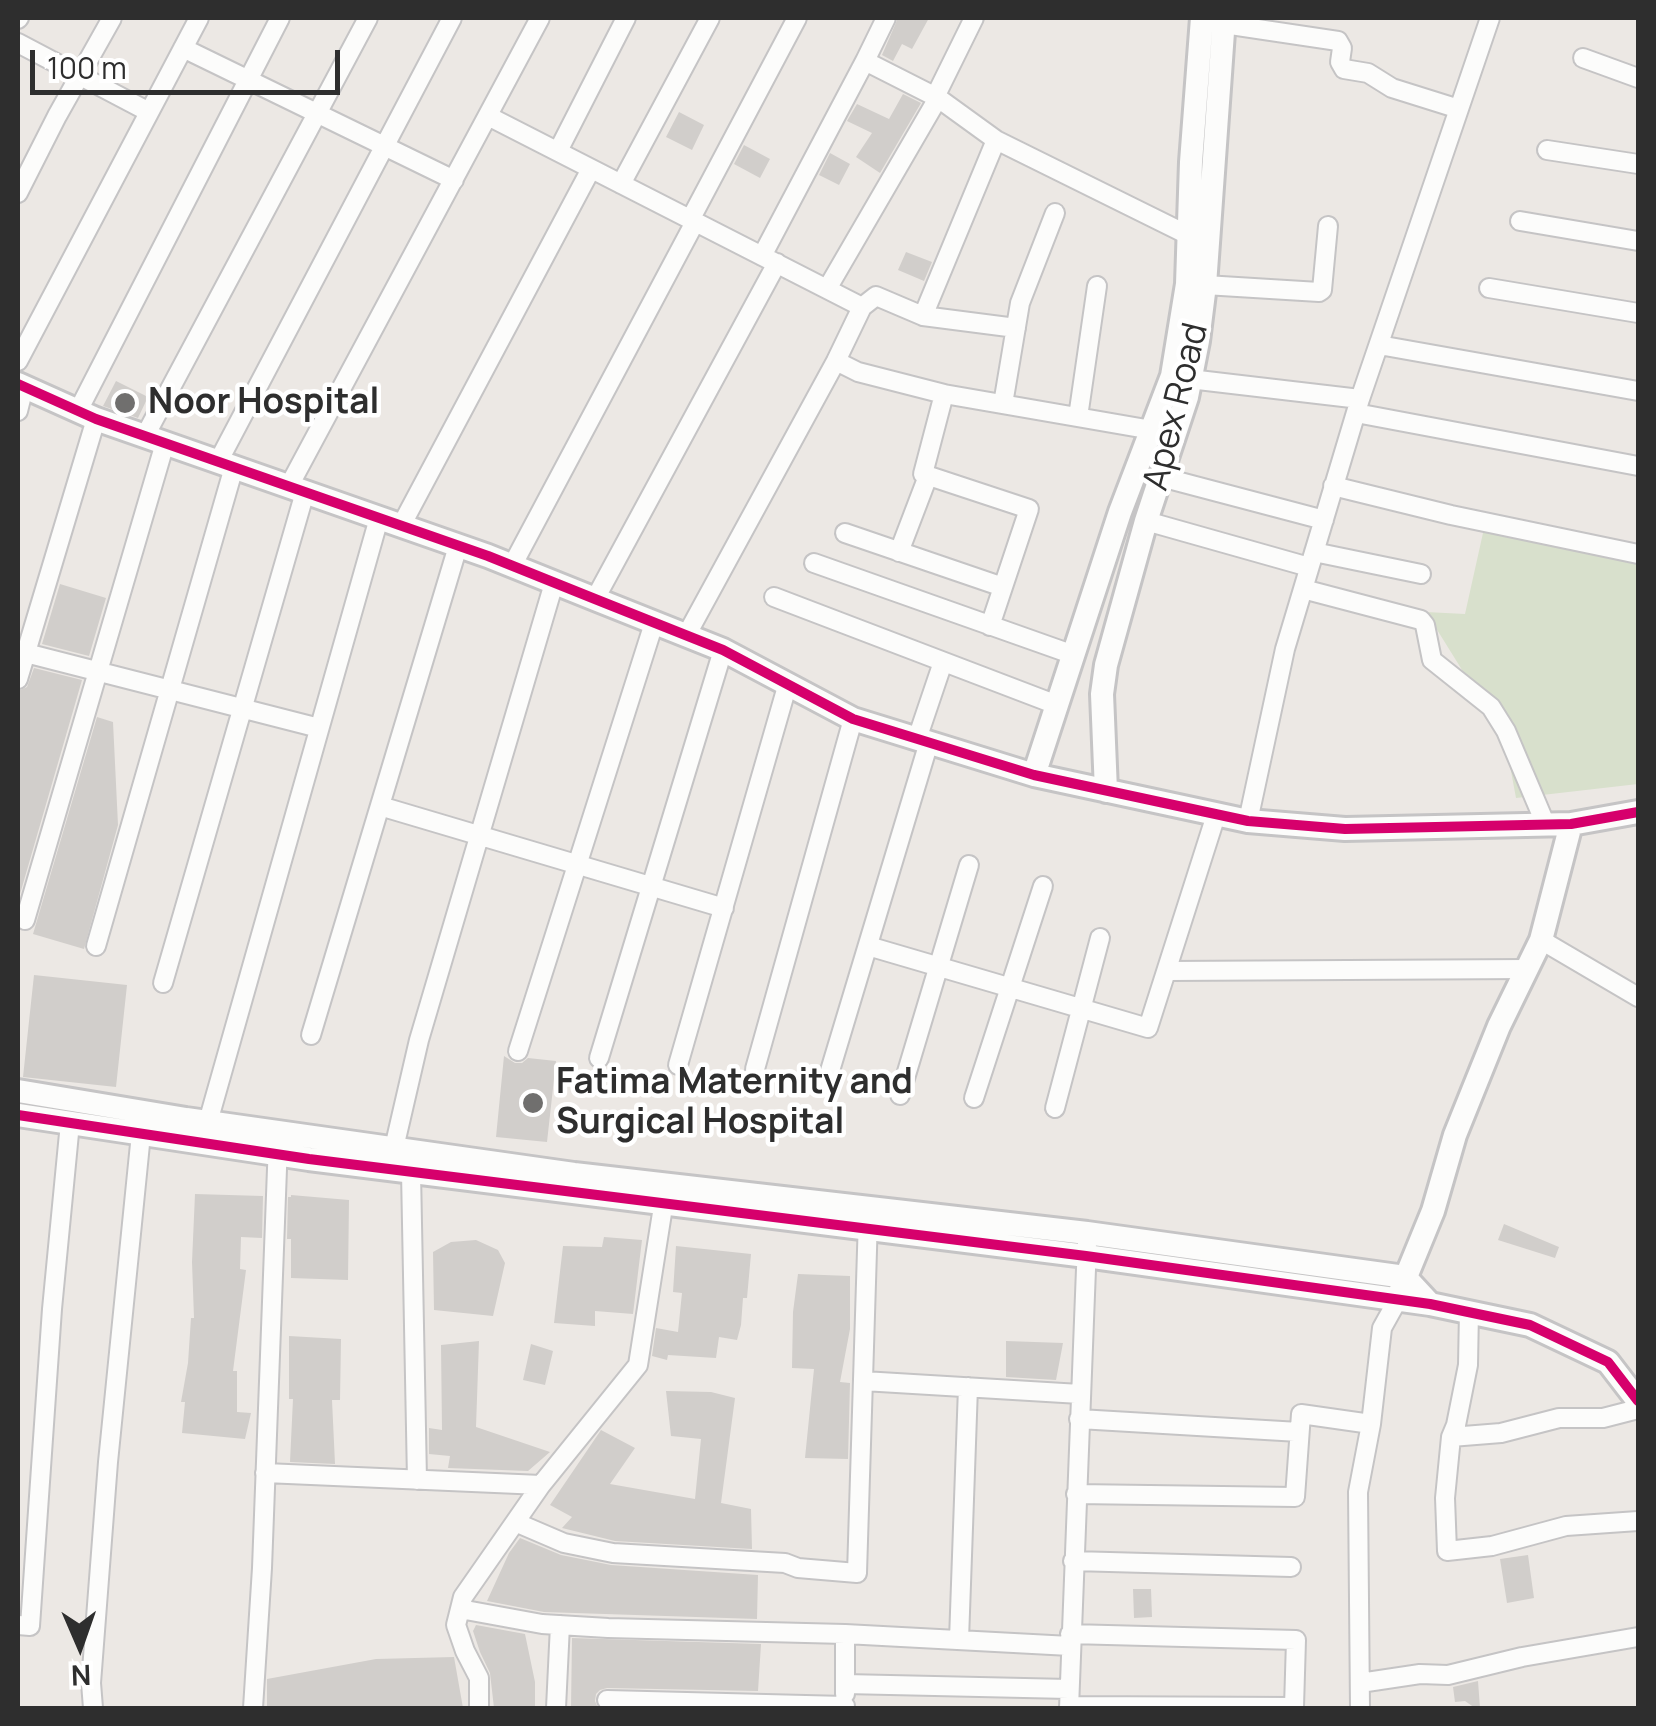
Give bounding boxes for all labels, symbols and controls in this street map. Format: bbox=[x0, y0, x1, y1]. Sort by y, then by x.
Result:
scale bar bbox=[35, 30, 345, 92]
text: 100 m bbox=[47, 47, 127, 88]
street label: Apex Road bbox=[1136, 319, 1218, 495]
place label: Noor Hospital bbox=[148, 382, 379, 424]
marker: Noor Hospital bbox=[112, 390, 138, 416]
place label: Fatima Maternity and Surgical Hospital bbox=[556, 1062, 913, 1144]
marker: Fatima Maternity and Surgical Hospital bbox=[520, 1090, 546, 1116]
north arrow bbox=[30, 1596, 130, 1696]
text: N bbox=[70, 1657, 92, 1695]

